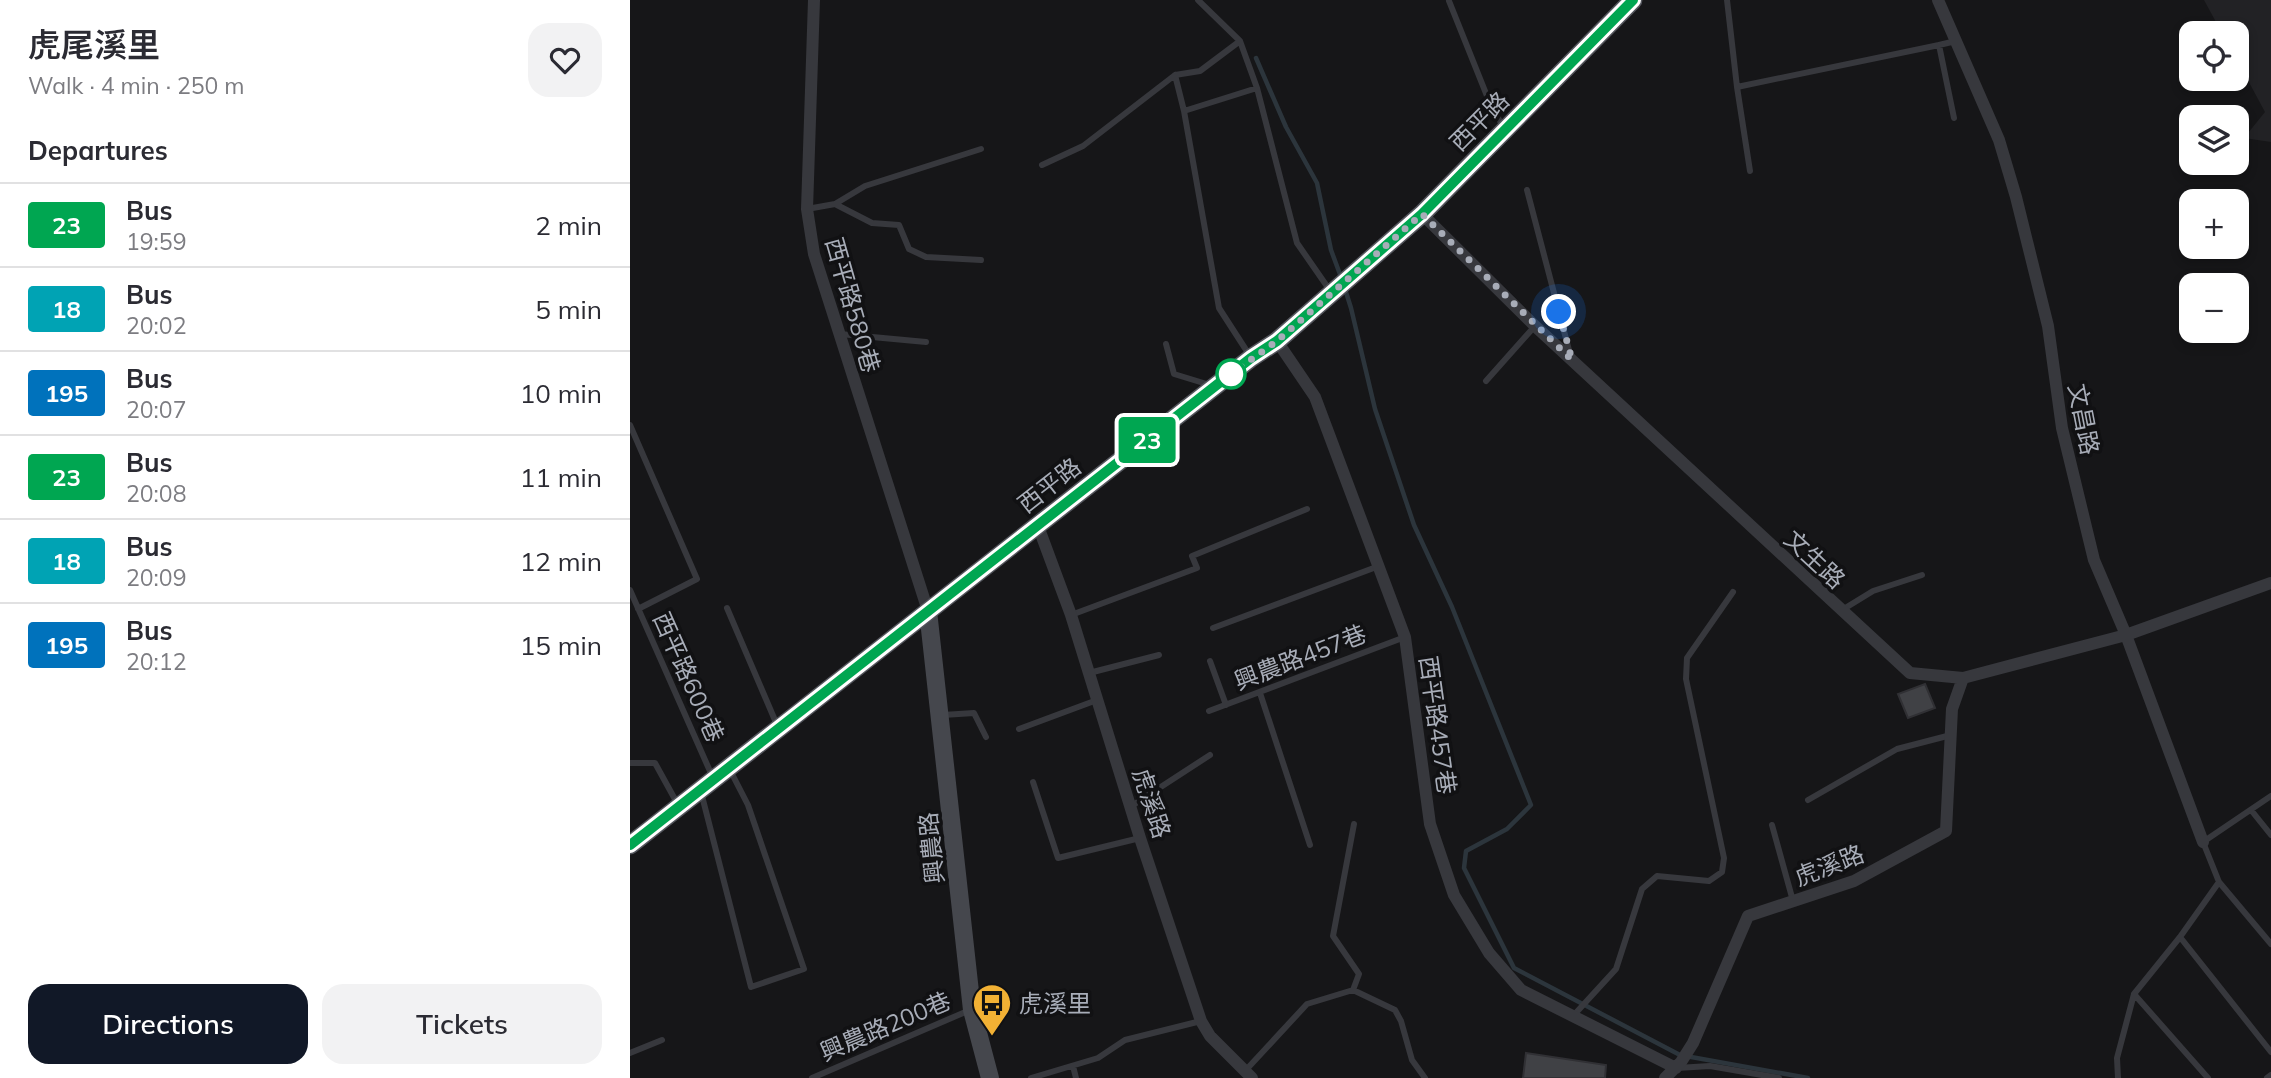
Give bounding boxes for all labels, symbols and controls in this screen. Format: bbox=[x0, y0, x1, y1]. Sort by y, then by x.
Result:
map controls bbox=[2179, 21, 2249, 343]
button: locate bbox=[2179, 21, 2249, 91]
button: heart bbox=[528, 23, 602, 97]
text: 虎尾溪里 bbox=[28, 24, 160, 65]
text: Walk · 4 min · 250 m bbox=[28, 71, 245, 100]
street label: 西平路 bbox=[1443, 85, 1515, 157]
button: layers bbox=[2179, 105, 2249, 175]
text: Departures bbox=[28, 134, 168, 167]
button: + bbox=[2179, 189, 2249, 259]
text: Bus bbox=[126, 194, 172, 227]
text: 2 min bbox=[535, 209, 602, 242]
text: 23 bbox=[52, 210, 81, 240]
text: 19:59 bbox=[126, 227, 186, 256]
street label: 西平路580巷 bbox=[819, 234, 887, 376]
button: − bbox=[2179, 273, 2249, 343]
text: Bus bbox=[126, 278, 172, 311]
text: 5 min bbox=[535, 293, 602, 326]
text: 18 bbox=[52, 294, 81, 324]
your location bbox=[1541, 294, 1576, 329]
text: 20:02 bbox=[126, 311, 186, 340]
unlabelled marker bbox=[1216, 359, 1246, 389]
text: Bus bbox=[126, 362, 172, 395]
text: 10 min bbox=[520, 377, 602, 410]
text: 195 bbox=[45, 378, 88, 408]
street label: 文昌路 bbox=[2062, 381, 2106, 457]
text: 20:07 bbox=[126, 395, 186, 424]
line badge: 23 bbox=[1116, 417, 1178, 463]
text: 23 bbox=[1133, 425, 1161, 455]
text: Bus bbox=[126, 446, 172, 479]
street label: 西平路 bbox=[1011, 451, 1087, 519]
text: 11 min bbox=[520, 461, 602, 494]
text: 23 bbox=[52, 462, 81, 492]
text: 20:08 bbox=[126, 479, 186, 508]
street label: 文生路 bbox=[1778, 523, 1852, 595]
text: Bus bbox=[126, 530, 172, 563]
text: 12 min bbox=[520, 545, 602, 578]
text: 18 bbox=[52, 546, 81, 576]
text: 20:09 bbox=[126, 563, 186, 592]
street label: 西平路600巷 bbox=[647, 607, 731, 747]
text: Bus bbox=[126, 614, 172, 647]
street label: 興農路457巷 bbox=[1230, 618, 1370, 696]
text: 15 min bbox=[520, 629, 602, 662]
text: 195 bbox=[45, 630, 88, 660]
text: 20:12 bbox=[126, 647, 186, 676]
street label: 西平路457巷 bbox=[1413, 654, 1463, 796]
street label: 虎溪路 bbox=[1127, 764, 1177, 842]
street label: 興農路 bbox=[912, 811, 950, 885]
street label: 虎溪路 bbox=[1790, 838, 1868, 892]
bus stop icon: 虎溪里 bbox=[971, 982, 1013, 1037]
button: Directions bbox=[28, 984, 308, 1064]
button: Tickets bbox=[322, 984, 602, 1064]
street label: 興農路200巷 bbox=[815, 985, 955, 1067]
place label: 虎溪里 bbox=[1019, 988, 1091, 1018]

